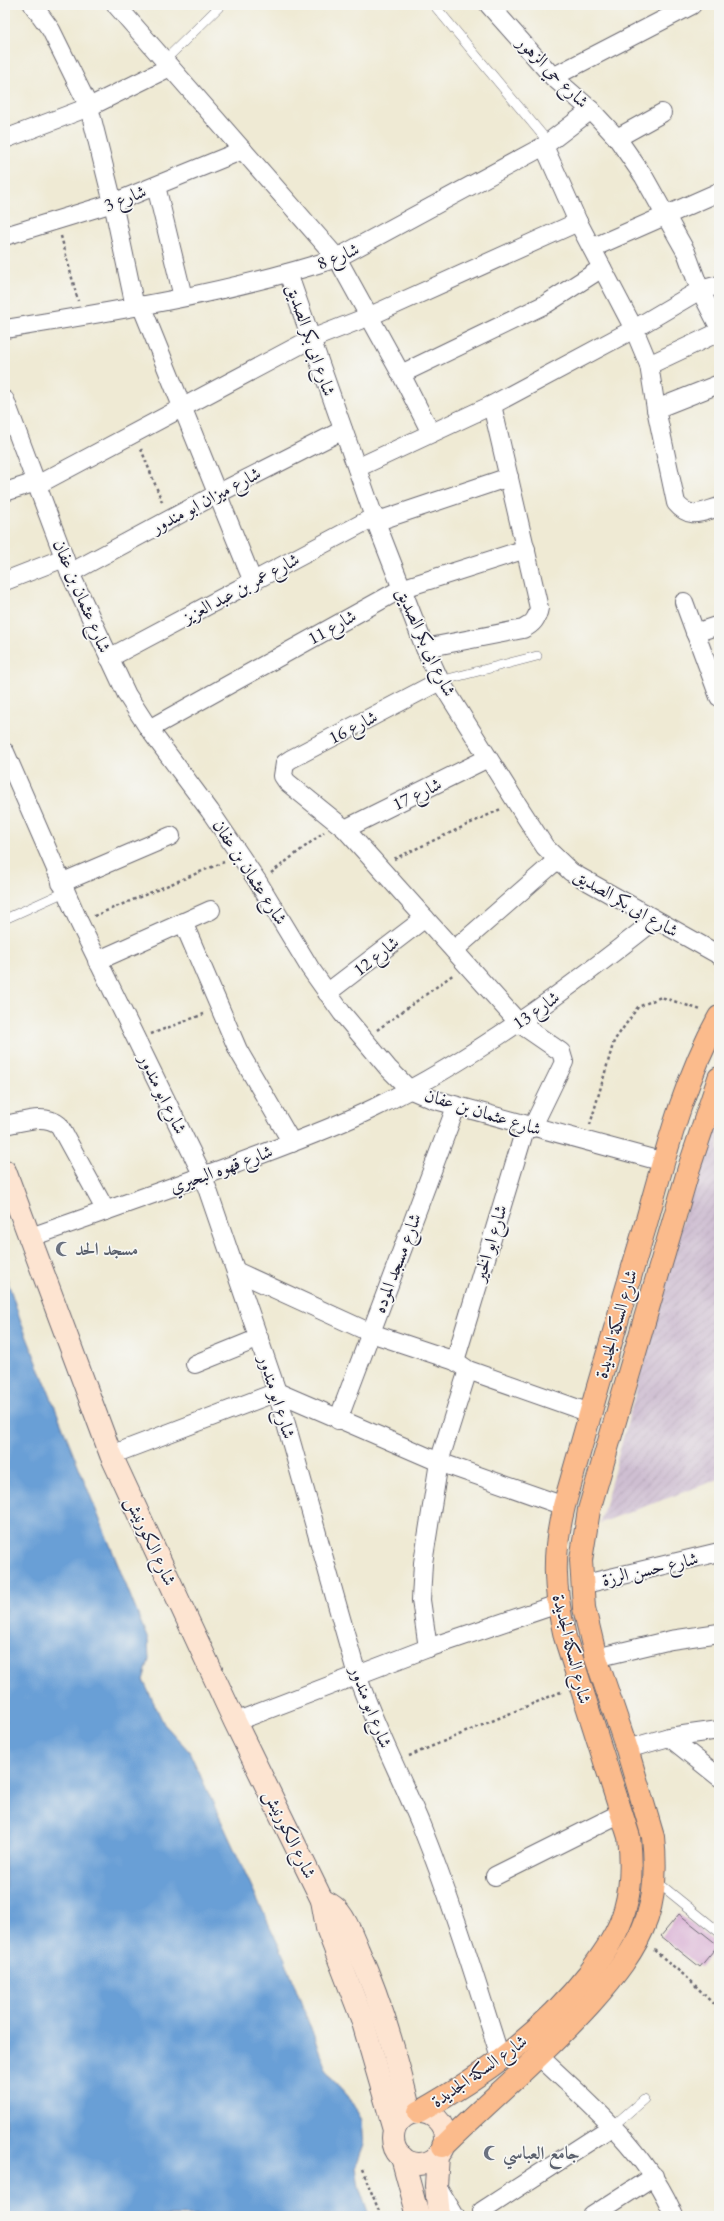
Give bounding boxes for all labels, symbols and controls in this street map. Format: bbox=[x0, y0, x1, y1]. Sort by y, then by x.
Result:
street label: شارع حي الزهور bbox=[508, 29, 594, 115]
street label: شارع 3 bbox=[100, 179, 151, 220]
street label: شارع 8 bbox=[313, 237, 364, 278]
street label: شارع ابى بكر الصديق bbox=[278, 281, 341, 400]
street label: شارع ميزان ابو مندور bbox=[145, 461, 266, 543]
street label: شارع عثمان بن عفان bbox=[45, 536, 117, 658]
street label: شارع عمر بن عبد العزيز bbox=[177, 547, 305, 633]
street label: شارع ابى بكر الصديق bbox=[388, 584, 462, 702]
street label: شارع 11 bbox=[303, 604, 362, 653]
street label: شارع 16 bbox=[324, 704, 383, 752]
street label: شارع 17 bbox=[388, 772, 447, 819]
street label: شارع عثمان بن عفان bbox=[204, 815, 293, 931]
street label: شارع ابى بكر الصديق bbox=[568, 863, 683, 945]
street label: شارع 12 bbox=[348, 930, 406, 984]
street label: شارع 13 bbox=[508, 985, 566, 1037]
street label: شارع ابو مندور bbox=[130, 1048, 193, 1139]
street label: شارع عثمان بن عفان bbox=[421, 1083, 544, 1144]
street label: شارع قهوه البحيري bbox=[166, 1139, 277, 1202]
street label: شارع ابو الخير bbox=[466, 1202, 516, 1287]
street label: شارع مسجد الموده bbox=[367, 1210, 430, 1317]
place label: مسجد الحد bbox=[75, 1237, 138, 1260]
mosque icon: مسجد الحد bbox=[54, 1240, 72, 1258]
street label: شارع السكة الجديدة bbox=[589, 1267, 646, 1382]
street label: شارع ابو مندور bbox=[249, 1350, 301, 1443]
street label: شارع الكورنيش bbox=[117, 1492, 182, 1591]
street label: شارع حسن الرزة bbox=[599, 1546, 701, 1595]
street label: شارع السكة الجديدة bbox=[544, 1592, 597, 1707]
street label: شارع ابو مندور bbox=[341, 1661, 398, 1753]
street label: شارع الكورنيش bbox=[255, 1786, 322, 1884]
street label: شارع السكة الجديدة bbox=[426, 2029, 534, 2115]
place label: جامع العباسي bbox=[503, 2141, 580, 2170]
mosque icon: جامع العباسي bbox=[482, 2144, 500, 2162]

